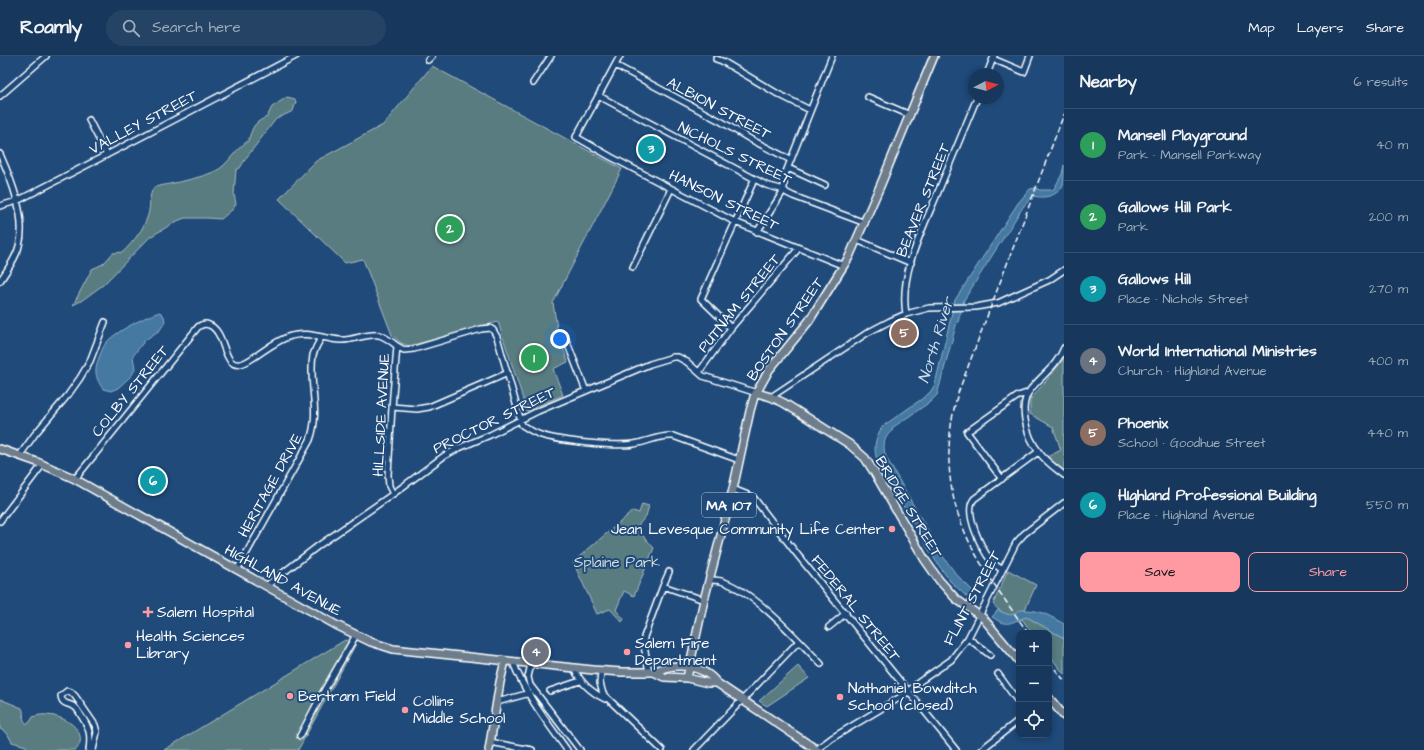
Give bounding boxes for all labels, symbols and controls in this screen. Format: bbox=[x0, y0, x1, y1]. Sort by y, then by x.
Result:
search box bbox=[106, 10, 386, 46]
text: Roamly bbox=[20, 14, 82, 41]
icon: search bbox=[120, 17, 142, 39]
text: Search here bbox=[152, 17, 241, 38]
text: Map bbox=[1248, 18, 1275, 38]
text: Layers bbox=[1297, 18, 1344, 38]
text: Share bbox=[1366, 18, 1404, 38]
north arrow bbox=[968, 68, 1004, 104]
text: Nearby bbox=[1080, 70, 1137, 94]
street label: ALBION STREET bbox=[663, 72, 775, 145]
text: 6 results bbox=[1353, 73, 1408, 91]
street label: VALLEY STREET bbox=[86, 85, 201, 160]
street label: NICHOLS STREET bbox=[674, 117, 796, 190]
text: Mansell Playground bbox=[1118, 125, 1247, 146]
pin: 3 bbox=[638, 134, 664, 164]
text: 1 bbox=[1092, 136, 1094, 154]
text: 40 m bbox=[1376, 136, 1408, 154]
street label: BEAVER STREET bbox=[891, 140, 956, 260]
text: Park · Mansell Parkway bbox=[1118, 146, 1261, 164]
street label: HANSON STREET bbox=[665, 165, 783, 236]
text: Gallows Hill Park bbox=[1118, 197, 1232, 218]
text: 2 bbox=[1089, 208, 1097, 226]
text: 200 m bbox=[1369, 208, 1408, 226]
pin: 2 bbox=[437, 214, 463, 244]
text: Park bbox=[1118, 218, 1148, 236]
street label: PUTNAM STREET bbox=[693, 249, 786, 357]
text: Gallows Hill bbox=[1118, 269, 1191, 290]
street label: BOSTON STREET bbox=[742, 273, 829, 385]
text: 3 bbox=[1090, 280, 1096, 298]
text: 270 m bbox=[1369, 280, 1408, 298]
text: Place · Nichols Street bbox=[1118, 290, 1248, 308]
water label: North River bbox=[913, 293, 960, 386]
pin: 5 bbox=[891, 318, 917, 348]
your location bbox=[550, 329, 570, 349]
street label: COLBY STREET bbox=[87, 340, 174, 442]
text: World International Ministries bbox=[1118, 341, 1317, 362]
pin: 1 bbox=[521, 343, 547, 373]
text: 4 bbox=[1089, 352, 1097, 370]
text: 400 m bbox=[1367, 352, 1408, 370]
street label: HILLSIDE AVENUE bbox=[368, 353, 395, 477]
text: Church · Highland Avenue bbox=[1118, 362, 1267, 380]
street label: PROCTOR STREET bbox=[429, 381, 560, 459]
text: Phoenix bbox=[1118, 413, 1168, 434]
text: 5 bbox=[1088, 424, 1098, 442]
text: 440 m bbox=[1367, 424, 1408, 442]
street label: HERITAGE DRIVE bbox=[233, 429, 308, 541]
text: School · Goodhue Street bbox=[1118, 434, 1266, 452]
street label: BRIDGE STREET bbox=[870, 452, 948, 563]
pin: 6 bbox=[140, 466, 166, 496]
text: HIghland Professional Building bbox=[1118, 485, 1316, 506]
road number: MA 107 bbox=[702, 493, 756, 517]
text: 6 bbox=[1089, 496, 1097, 514]
text: 550 m bbox=[1366, 496, 1408, 514]
text: Place · Highland Avenue bbox=[1118, 506, 1255, 524]
place label: Jean Levesque Community Life Center bbox=[611, 519, 884, 541]
marker: Jean Levesque Community Life Center bbox=[887, 524, 897, 534]
street label: HIGHLAND AVENUE bbox=[221, 540, 345, 621]
street label: FLINT STREET bbox=[939, 547, 1007, 649]
street label: FEDERAL STREET bbox=[806, 551, 906, 666]
park label: Splaine Park bbox=[574, 552, 660, 573]
button: Save bbox=[1080, 552, 1240, 592]
button: Share bbox=[1248, 552, 1408, 592]
place label: Salem Hospital bbox=[157, 602, 254, 623]
marker: Salem Hospital bbox=[142, 606, 154, 618]
place label: Health Sciences Library bbox=[136, 626, 245, 665]
map controls bbox=[1016, 630, 1052, 738]
button: + bbox=[1016, 630, 1052, 666]
place label: Salem Fire Department bbox=[635, 633, 717, 671]
pin: 4 bbox=[523, 637, 549, 667]
marker: Health Sciences Library bbox=[123, 640, 133, 650]
marker: Salem Fire Department bbox=[622, 647, 632, 657]
button: − bbox=[1016, 666, 1052, 702]
place label: Nathaniel Bowditch School (closed) bbox=[848, 678, 977, 716]
place label: Bertram Field bbox=[298, 686, 396, 707]
marker: Bertram Field bbox=[285, 691, 295, 701]
place label: Collins Middle School bbox=[413, 691, 505, 729]
marker: Nathaniel Bowditch School (closed) bbox=[835, 692, 845, 702]
button: locate bbox=[1016, 702, 1052, 738]
marker: Collins Middle School bbox=[400, 705, 410, 715]

